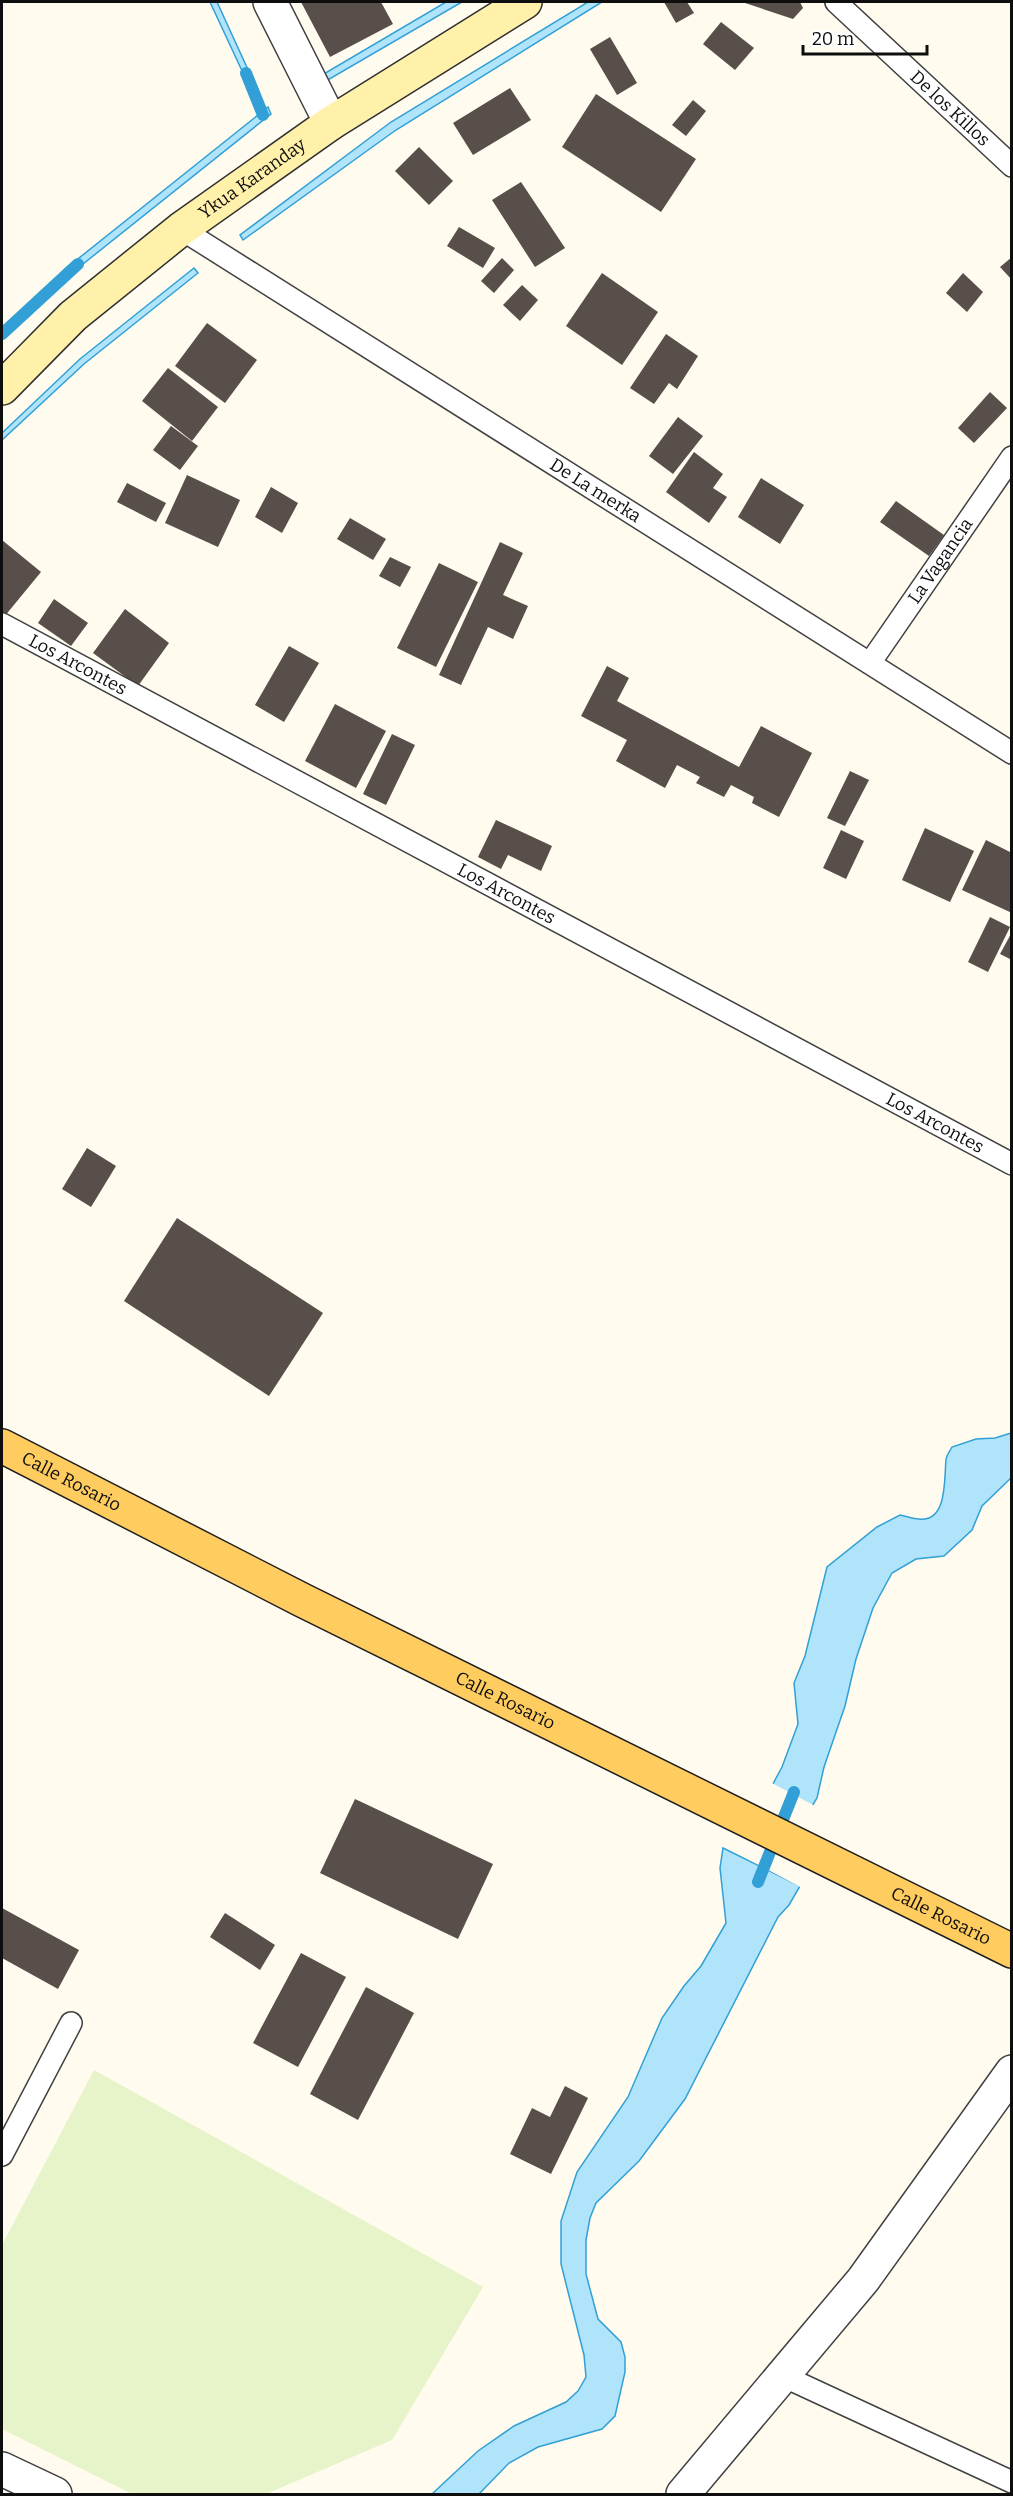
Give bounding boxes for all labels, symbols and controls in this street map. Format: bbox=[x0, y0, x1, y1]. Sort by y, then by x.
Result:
scale bar bbox=[803, 18, 928, 56]
text: 20 m bbox=[812, 28, 854, 50]
street label: De los Killos bbox=[906, 66, 995, 151]
street label: Ykua Karanday bbox=[194, 133, 310, 224]
street label: De La merka bbox=[546, 453, 645, 527]
street label: La Vagancia bbox=[903, 514, 978, 608]
street label: Los Arcontes bbox=[25, 629, 131, 700]
street label: Los Arcontes bbox=[454, 859, 559, 929]
street label: Los Arcontes bbox=[882, 1088, 988, 1158]
street label: Calle Rosario bbox=[18, 1447, 125, 1516]
street label: Calle Rosario bbox=[452, 1667, 559, 1734]
street label: Calle Rosario bbox=[887, 1882, 995, 1950]

